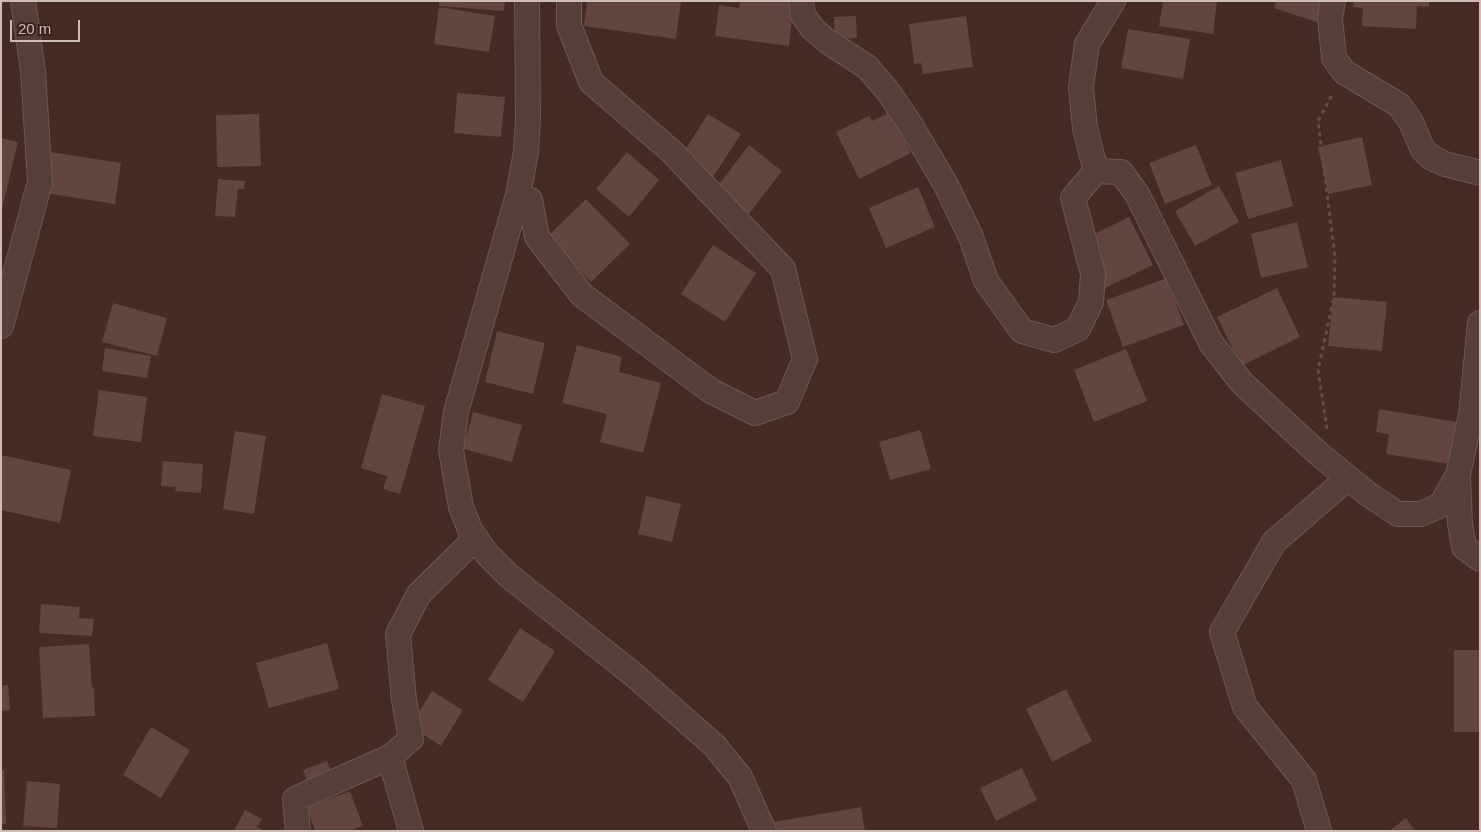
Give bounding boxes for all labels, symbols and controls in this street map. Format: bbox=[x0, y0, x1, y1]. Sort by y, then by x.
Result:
scale bar bbox=[12, 10, 82, 42]
text: 20 m bbox=[18, 20, 51, 37]

